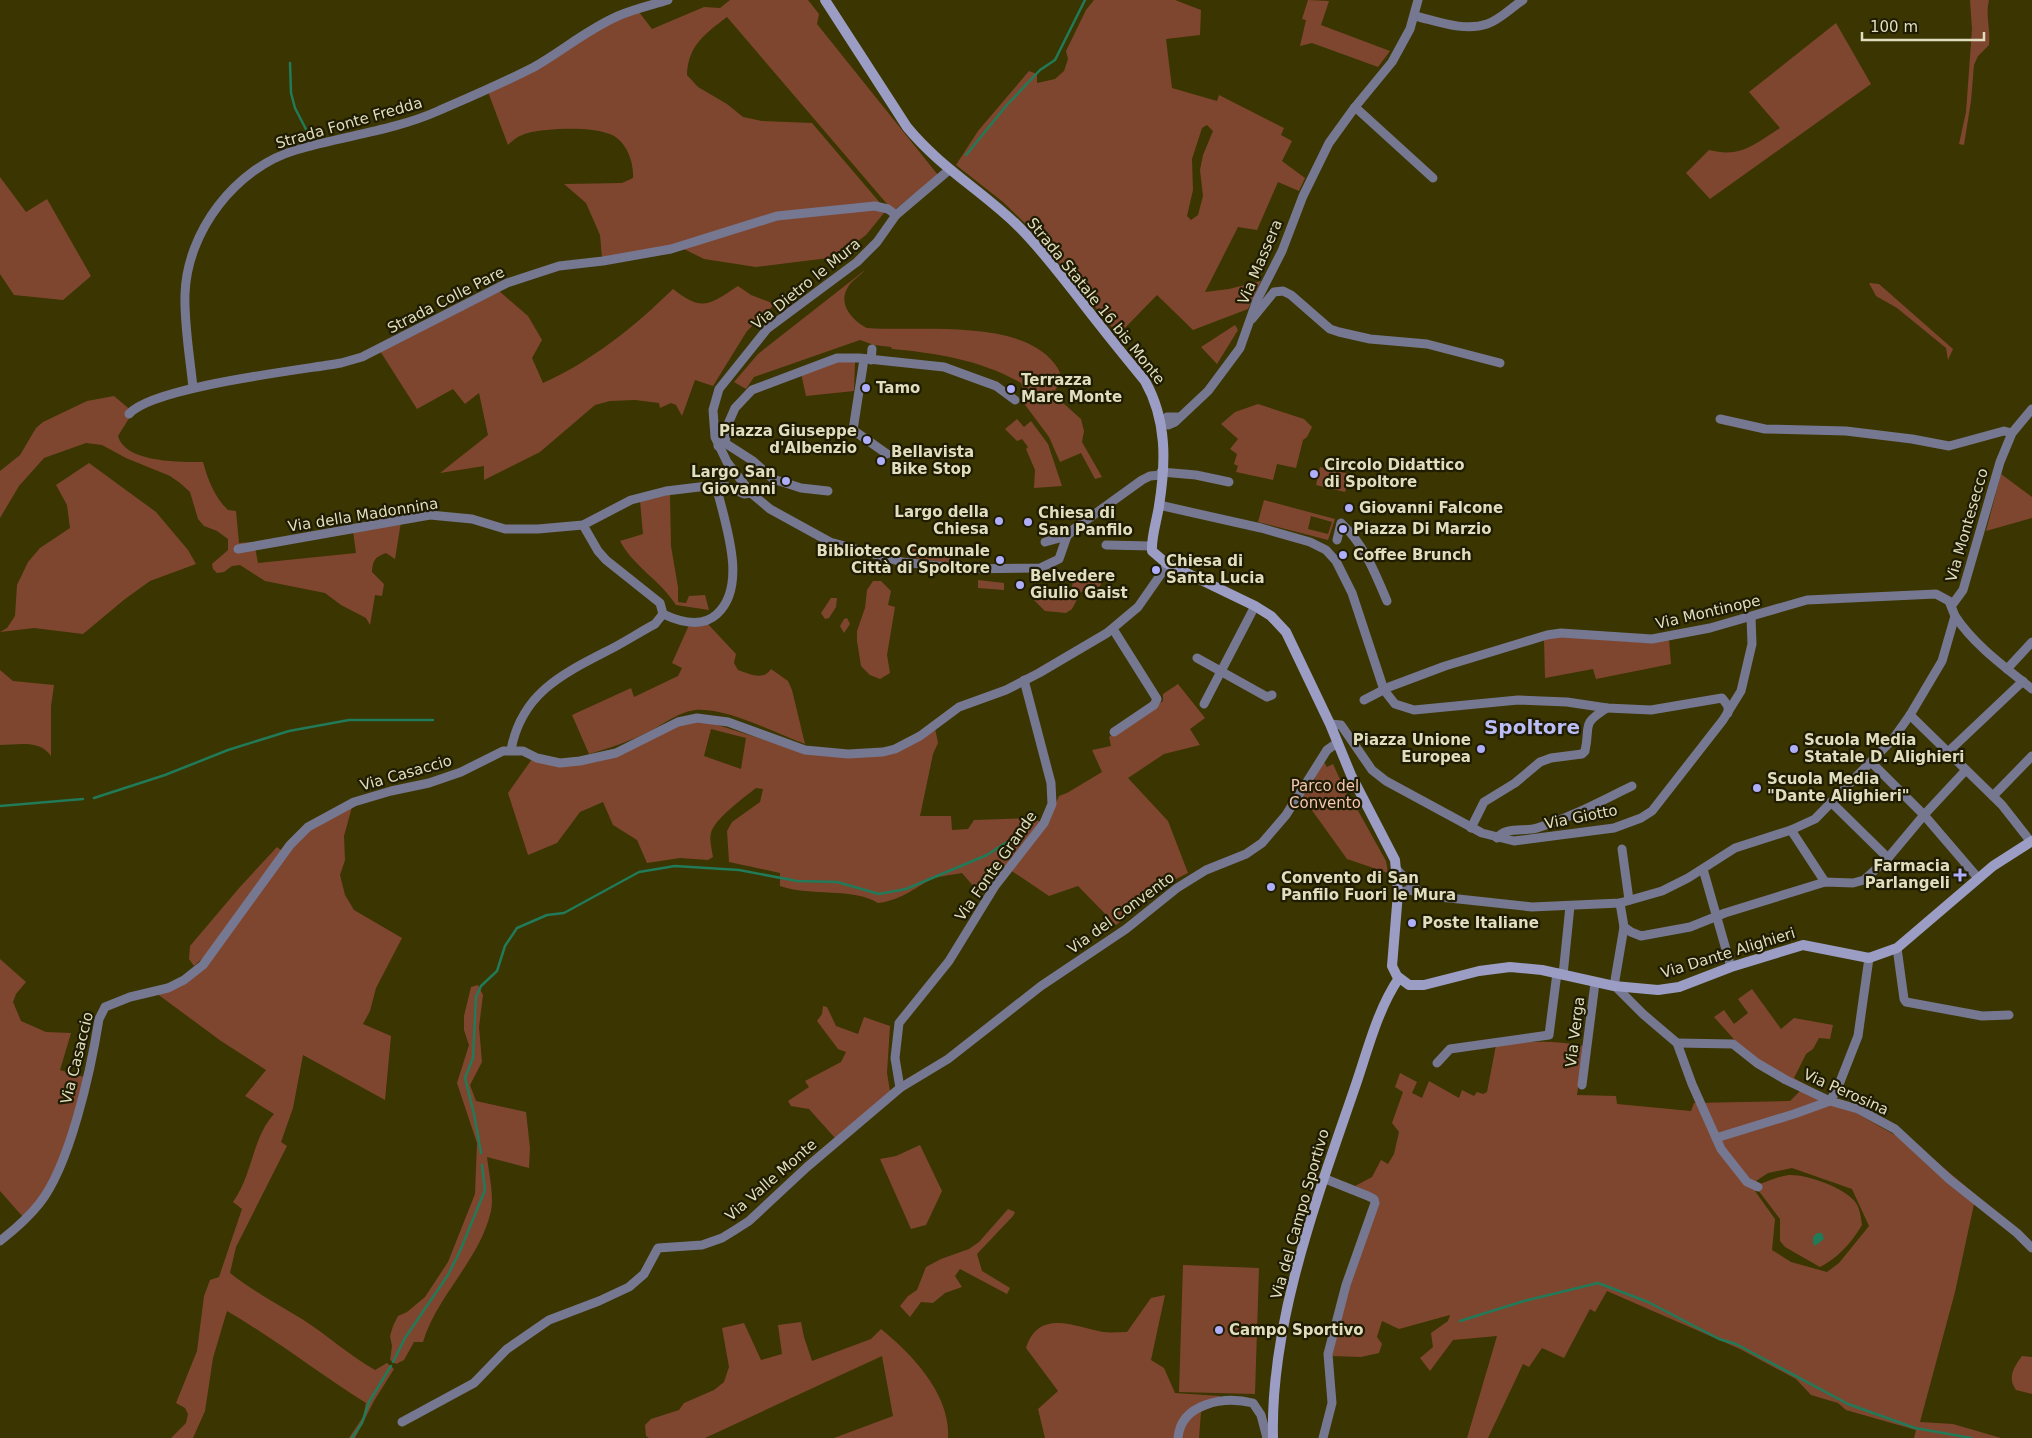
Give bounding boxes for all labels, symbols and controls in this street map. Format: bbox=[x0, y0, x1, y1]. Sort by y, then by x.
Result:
scale bar bbox=[1862, 10, 1984, 42]
text: 100 m bbox=[1870, 18, 1918, 36]
street label: Strada Fonte Fredda bbox=[274, 93, 424, 153]
street label: Strada Statale 16 bis Monte bbox=[1023, 214, 1169, 388]
street label: Via Massera bbox=[1234, 217, 1286, 307]
street label: Via Dietro le Mura bbox=[748, 235, 864, 333]
street label: Strada Colle Pare bbox=[385, 263, 507, 337]
place label: Terrazza Mare Monte bbox=[1021, 371, 1122, 406]
place label: Tamo bbox=[876, 379, 920, 397]
marker: Tamo bbox=[860, 382, 872, 394]
marker: Terrazza Mare Monte bbox=[1005, 383, 1017, 395]
place label: Piazza Giuseppe d'Albenzio bbox=[719, 422, 857, 457]
marker: Piazza Giuseppe d'Albenzio bbox=[861, 434, 873, 446]
place label: Bellavista Bike Stop bbox=[891, 443, 974, 478]
marker: Bellavista Bike Stop bbox=[875, 455, 887, 467]
place label: Circolo Didattico di Spoltore bbox=[1324, 456, 1465, 491]
place label: Largo San Giovanni bbox=[691, 463, 776, 498]
street label: Via Montesecco bbox=[1942, 466, 1992, 584]
marker: Circolo Didattico di Spoltore bbox=[1308, 468, 1320, 480]
marker: Largo San Giovanni bbox=[780, 475, 792, 487]
street label: Via della Madonnina bbox=[287, 494, 439, 536]
place label: Giovanni Falcone bbox=[1359, 499, 1503, 517]
marker: Giovanni Falcone bbox=[1343, 502, 1355, 514]
place label: Largo della Chiesa bbox=[894, 503, 989, 538]
place label: Chiesa di San Panfilo bbox=[1038, 504, 1133, 539]
marker: Largo della Chiesa bbox=[993, 515, 1005, 527]
marker: Chiesa di San Panfilo bbox=[1022, 516, 1034, 528]
place label: Piazza Di Marzio bbox=[1353, 520, 1492, 538]
marker: Piazza Di Marzio bbox=[1337, 523, 1349, 535]
place label: Biblioteco Comunale Città di Spoltore bbox=[817, 542, 990, 577]
place label: Coffee Brunch bbox=[1353, 546, 1472, 564]
marker: Coffee Brunch bbox=[1337, 549, 1349, 561]
place label: Chiesa di Santa Lucia bbox=[1166, 552, 1265, 587]
marker: Biblioteco Comunale Città di Spoltore bbox=[994, 554, 1006, 566]
marker: Chiesa di Santa Lucia bbox=[1150, 564, 1162, 576]
place label: Belvedere Giulio Gaist bbox=[1030, 567, 1128, 602]
marker: Belvedere Giulio Gaist bbox=[1014, 579, 1026, 591]
street label: Via Montinope bbox=[1654, 591, 1762, 633]
district label: Spoltore bbox=[1484, 715, 1580, 739]
place label: Piazza Unione Europea bbox=[1353, 731, 1471, 766]
place label: Scuola Media Statale D. Alighieri bbox=[1804, 731, 1964, 766]
marker: Piazza Unione Europea bbox=[1475, 743, 1487, 755]
marker: Scuola Media Statale D. Alighieri bbox=[1788, 743, 1800, 755]
street label: Via Casaccio bbox=[358, 751, 454, 795]
place label: Scuola Media "Dante Alighieri" bbox=[1767, 770, 1910, 805]
park label: Parco del Convento bbox=[1289, 777, 1361, 812]
marker: Scuola Media "Dante Alighieri" bbox=[1751, 782, 1763, 794]
street label: Via Giotto bbox=[1543, 801, 1619, 833]
street label: Via Fonte Grande bbox=[951, 808, 1041, 924]
place label: Farmacia Parlangeli bbox=[1865, 857, 1950, 892]
street label: Via del Convento bbox=[1064, 868, 1178, 958]
place label: Convento di San Panfilo Fuori le Mura bbox=[1281, 869, 1456, 904]
marker: Farmacia Parlangeli bbox=[1954, 869, 1966, 881]
marker: Convento di San Panfilo Fuori le Mura bbox=[1265, 881, 1277, 893]
place label: Poste Italiane bbox=[1422, 914, 1539, 932]
marker: Poste Italiane bbox=[1406, 917, 1418, 929]
street label: Via Dante Alighieri bbox=[1659, 924, 1797, 982]
street label: Via Verga bbox=[1562, 996, 1588, 1068]
street label: Via Casaccio bbox=[57, 1010, 97, 1106]
street label: Via Perosina bbox=[1801, 1065, 1891, 1119]
street label: Via del Campo Sportivo bbox=[1267, 1127, 1333, 1301]
street label: Via Valle Monte bbox=[722, 1135, 820, 1225]
place label: Campo Sportivo bbox=[1229, 1321, 1364, 1339]
marker: Campo Sportivo bbox=[1213, 1324, 1225, 1336]

